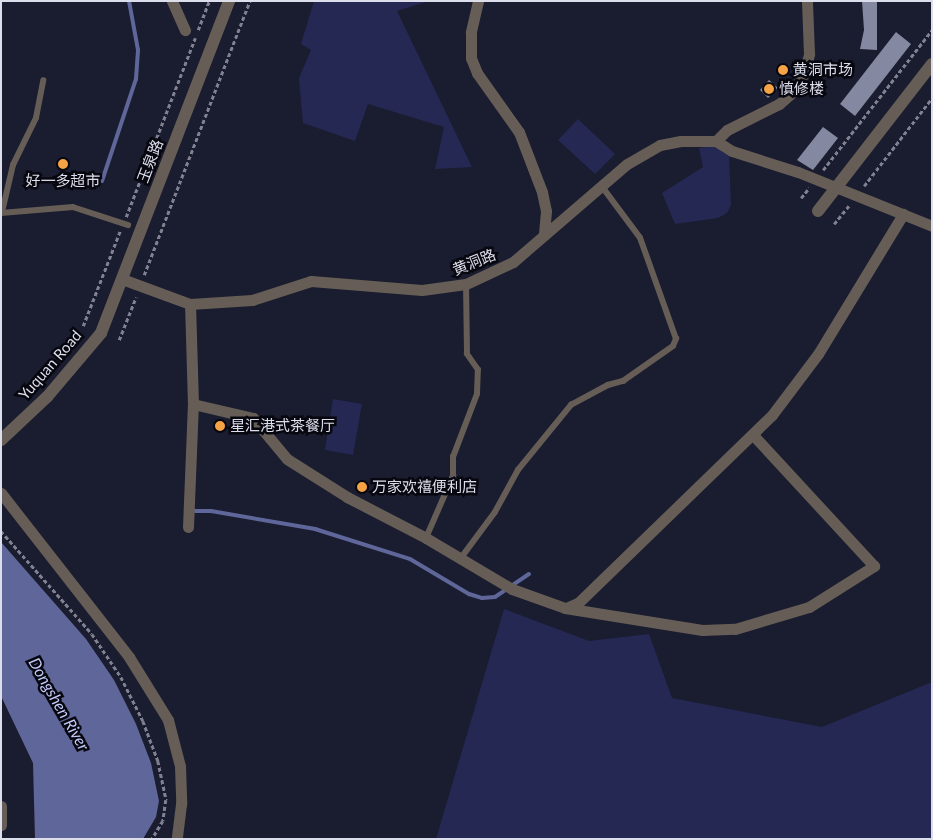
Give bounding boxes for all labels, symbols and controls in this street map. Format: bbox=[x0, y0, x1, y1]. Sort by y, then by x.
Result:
place label: 黄洞市场 bbox=[793, 61, 853, 79]
marker: 黄洞市场 bbox=[777, 64, 789, 76]
place label: 慎修楼 bbox=[779, 80, 824, 98]
marker: 慎修楼 bbox=[763, 83, 775, 95]
street label: 玉泉路 bbox=[134, 137, 166, 185]
marker: 好一多超市 bbox=[57, 158, 69, 170]
place label: 好一多超市 bbox=[26, 172, 100, 190]
street label: 黄洞路 bbox=[450, 245, 498, 279]
street label: Yuquan Road bbox=[15, 327, 85, 403]
place label: 星汇港式茶餐厅 bbox=[230, 417, 335, 435]
marker: 星汇港式茶餐厅 bbox=[214, 420, 226, 432]
place label: 万家欢禧便利店 bbox=[372, 478, 477, 496]
marker: 万家欢禧便利店 bbox=[356, 481, 368, 493]
water label: Dongshen River bbox=[25, 654, 93, 754]

